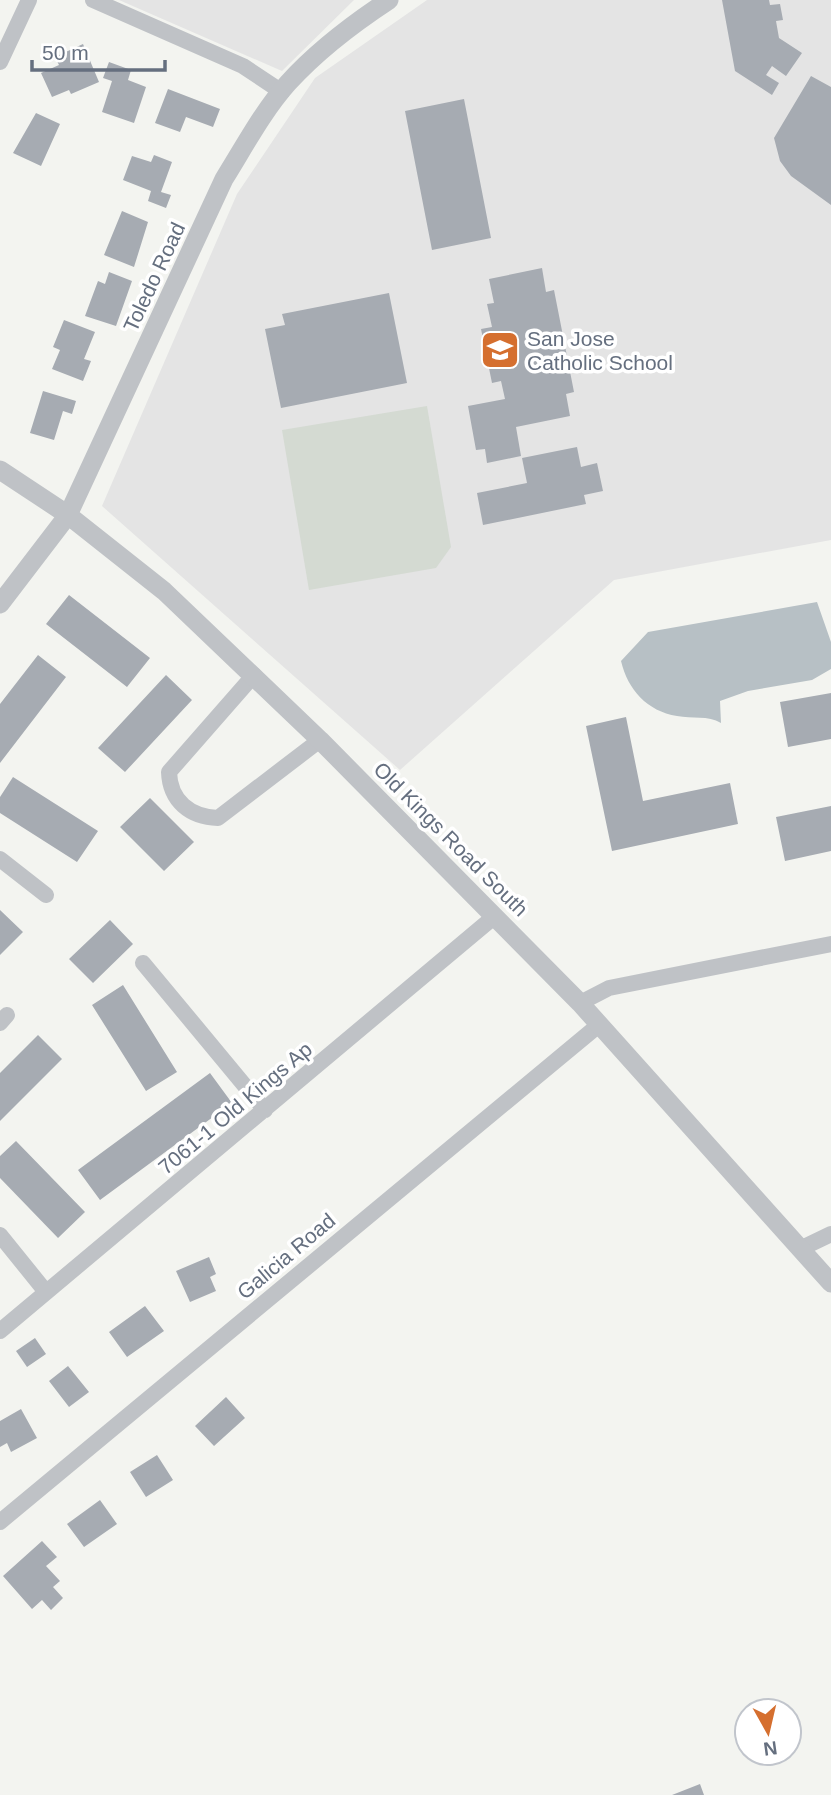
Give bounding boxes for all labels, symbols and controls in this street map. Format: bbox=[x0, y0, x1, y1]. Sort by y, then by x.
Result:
scale bar bbox=[32, 28, 164, 72]
text: 50 m bbox=[42, 41, 89, 64]
street label: Toledo Road bbox=[119, 219, 189, 335]
place label: San Jose Catholic School bbox=[527, 327, 673, 374]
school or university icon: San Jose Catholic School bbox=[479, 329, 521, 371]
street label: Old Kings Road South bbox=[369, 757, 533, 921]
street label: 7061-1 Old Kings Ap bbox=[154, 1037, 316, 1179]
street label: Galicia Road bbox=[233, 1209, 339, 1303]
north arrow bbox=[733, 1697, 803, 1767]
text: N bbox=[762, 1737, 779, 1760]

